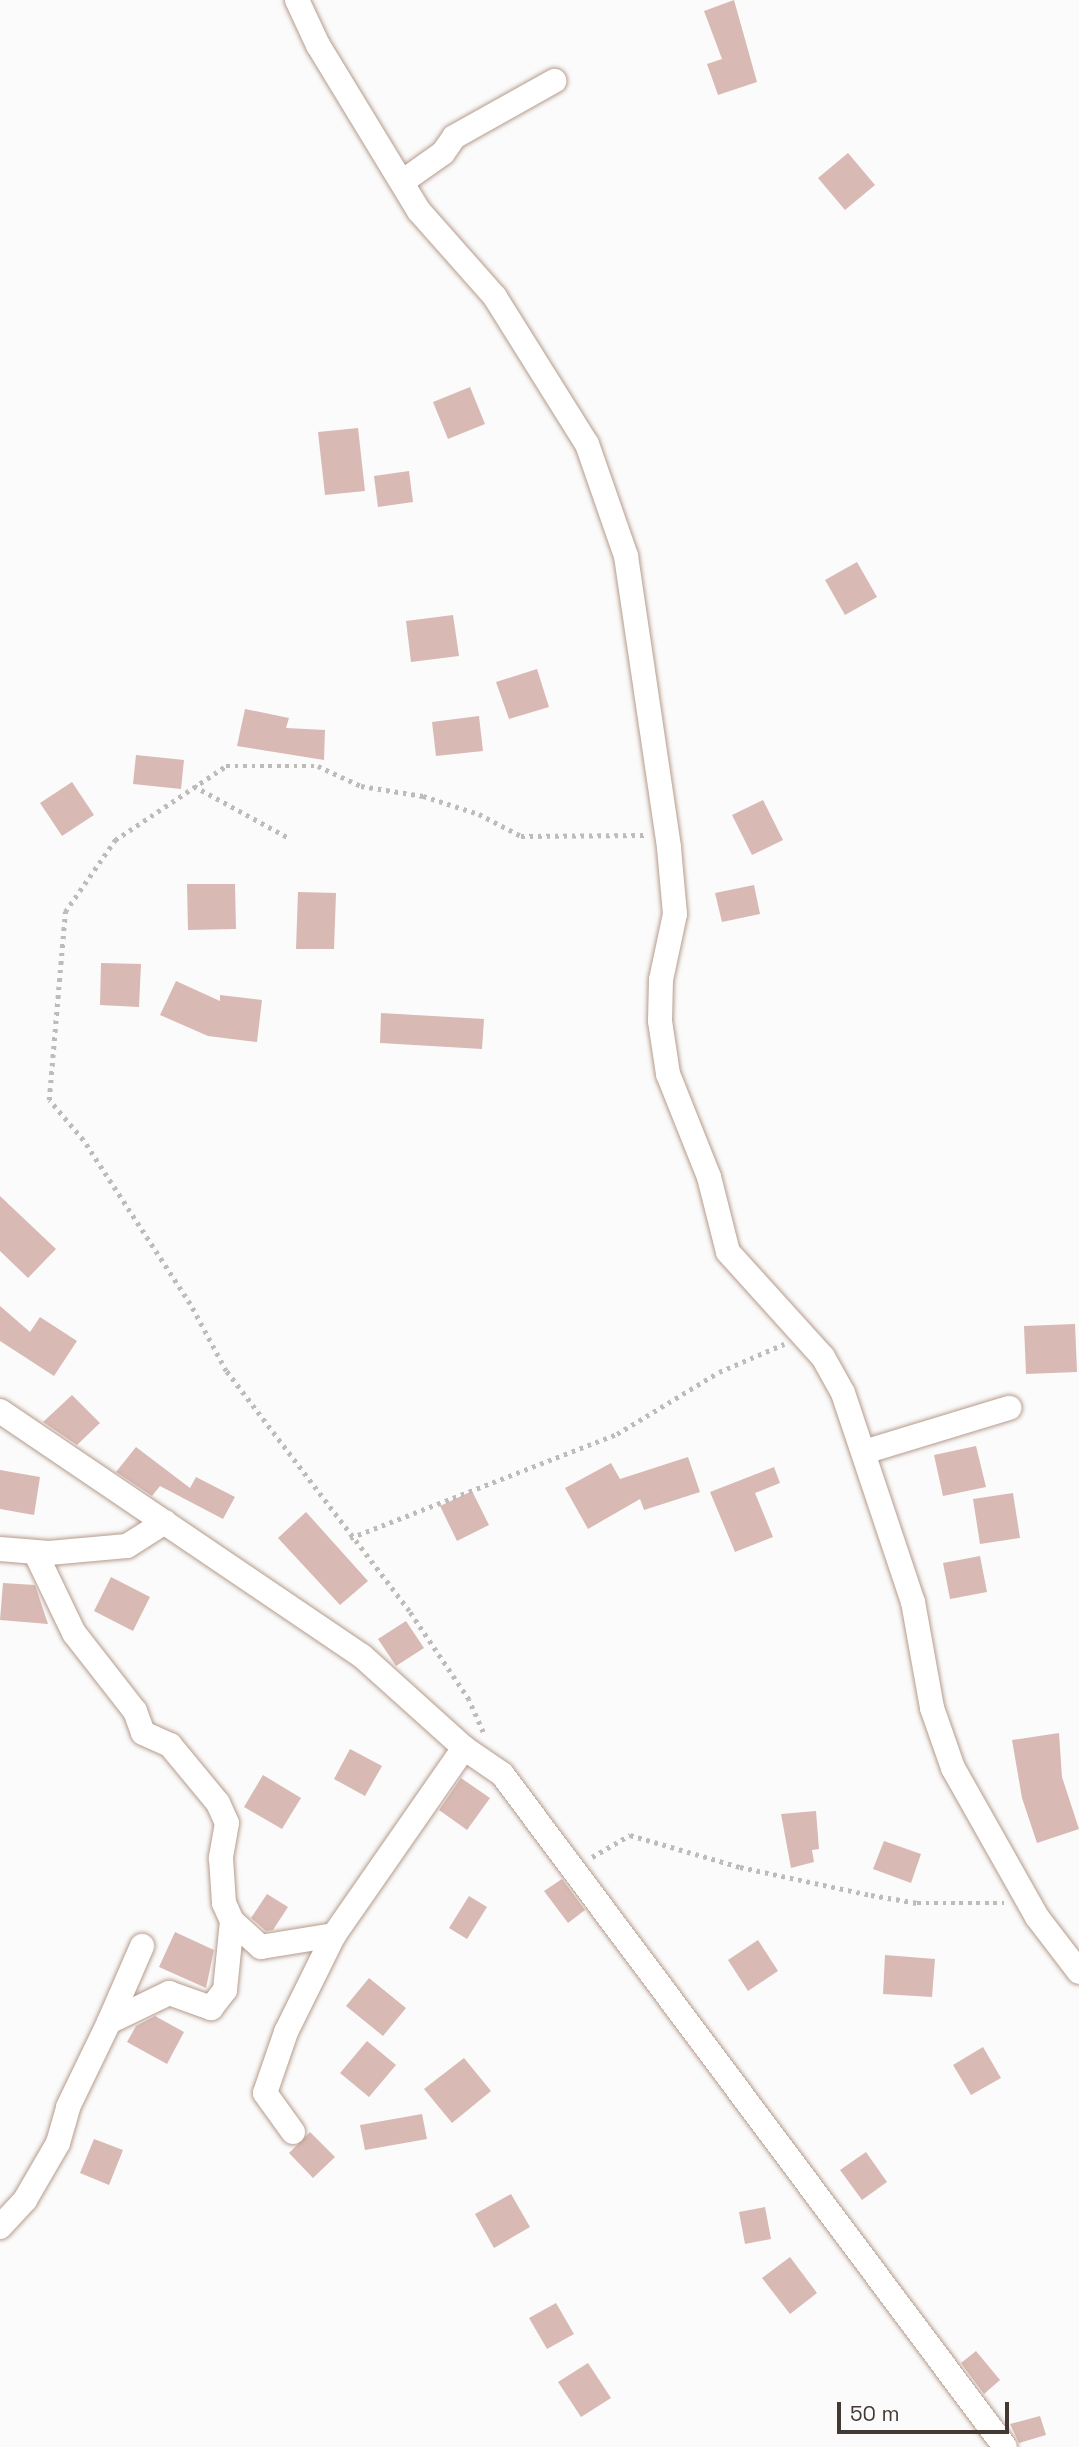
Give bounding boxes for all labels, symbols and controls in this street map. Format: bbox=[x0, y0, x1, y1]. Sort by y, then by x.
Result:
scale bar bbox=[841, 2388, 1012, 2432]
text: 50 m bbox=[850, 2400, 900, 2427]

